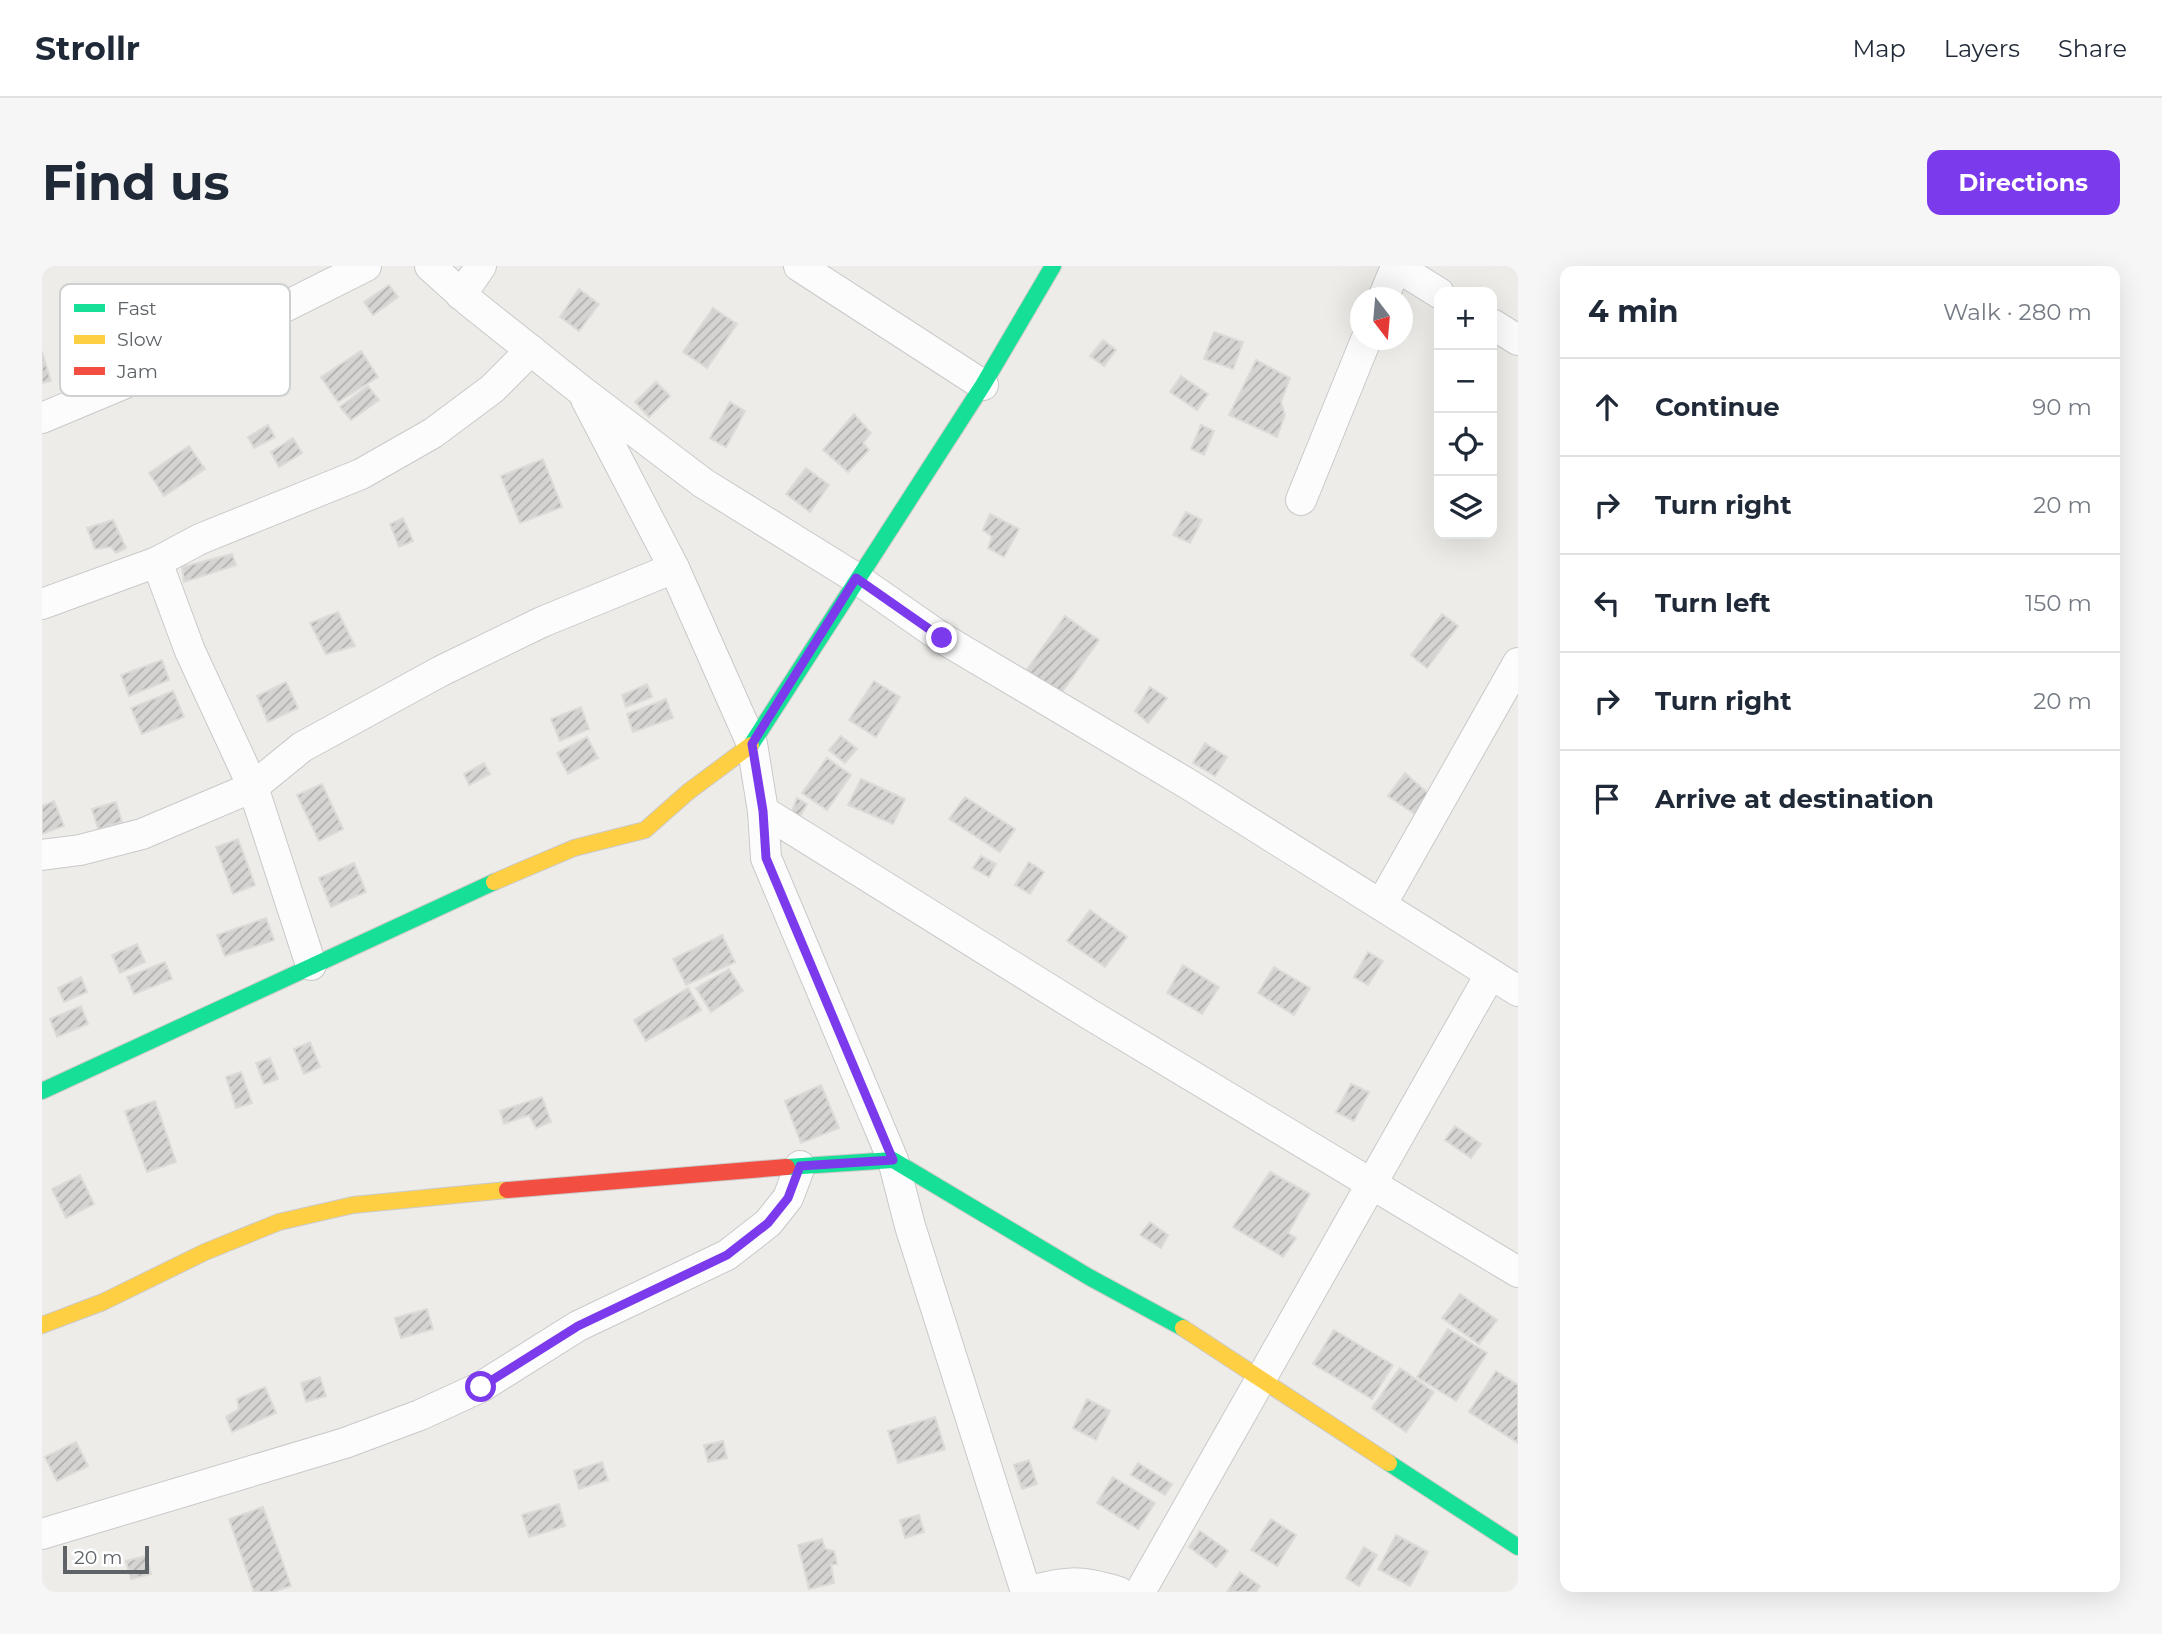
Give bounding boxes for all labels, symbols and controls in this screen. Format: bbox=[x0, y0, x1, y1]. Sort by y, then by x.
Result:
text: Strollr bbox=[35, 28, 140, 68]
text: Map bbox=[1852, 34, 1906, 63]
text: Layers bbox=[1944, 34, 2020, 63]
text: Share bbox=[2058, 34, 2127, 63]
button: Directions bbox=[1927, 150, 2120, 215]
text: Find us bbox=[42, 153, 230, 212]
legend bbox=[60, 284, 290, 396]
north arrow bbox=[1350, 287, 1413, 350]
map controls bbox=[1434, 287, 1497, 539]
button: + bbox=[1434, 287, 1497, 350]
text: 4 min bbox=[1588, 293, 1678, 330]
text: Fast bbox=[117, 297, 157, 320]
text: Walk · 280 m bbox=[1943, 298, 2092, 326]
text: Slow bbox=[117, 328, 162, 351]
button: − bbox=[1434, 350, 1497, 413]
text: Jam bbox=[116, 360, 158, 383]
icon: ahead bbox=[1588, 388, 1626, 426]
text: Continue bbox=[1655, 391, 1780, 423]
text: 90 m bbox=[2032, 393, 2092, 421]
button: locate bbox=[1434, 413, 1497, 476]
button: layers bbox=[1434, 476, 1497, 539]
icon: right bbox=[1588, 486, 1626, 524]
text: Turn right bbox=[1655, 489, 1791, 521]
text: 20 m bbox=[2033, 491, 2092, 519]
icon: left bbox=[1588, 584, 1626, 622]
text: Turn left bbox=[1655, 587, 1771, 619]
text: 150 m bbox=[2025, 589, 2092, 617]
route end bbox=[926, 622, 957, 653]
icon: right bbox=[1588, 682, 1626, 720]
text: Turn right bbox=[1655, 685, 1791, 717]
text: 20 m bbox=[2033, 687, 2092, 715]
icon: arrive bbox=[1588, 780, 1626, 818]
text: Arrive at destination bbox=[1655, 783, 1934, 815]
route start bbox=[465, 1371, 496, 1402]
scale bar bbox=[63, 1543, 149, 1575]
text: 20 m bbox=[74, 1546, 122, 1569]

